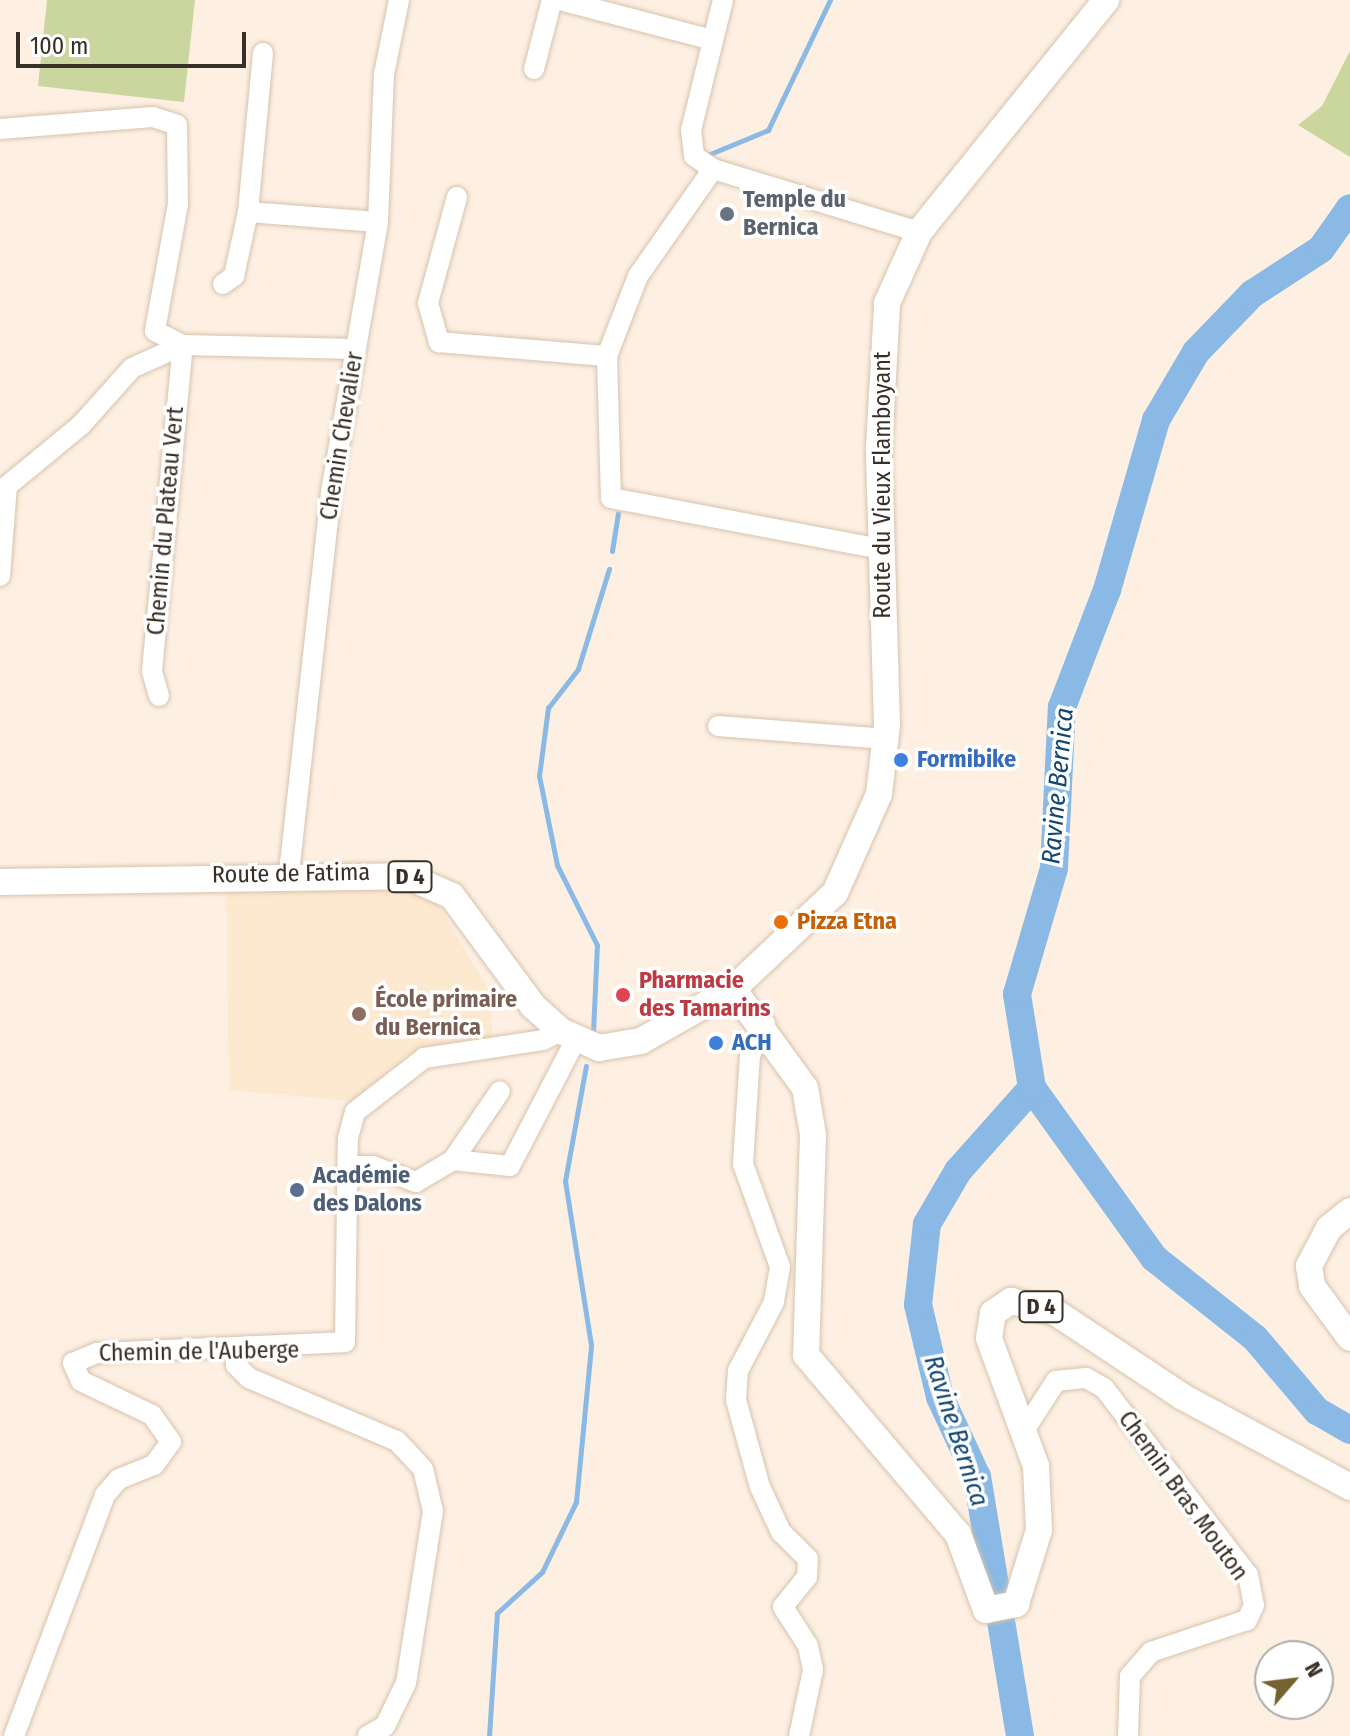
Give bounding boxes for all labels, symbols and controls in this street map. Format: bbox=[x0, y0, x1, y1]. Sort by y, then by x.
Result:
scale bar bbox=[20, 16, 250, 66]
text: 100 m bbox=[30, 32, 88, 60]
place label: Temple du Bernica bbox=[743, 186, 846, 242]
marker: Temple du Bernica bbox=[718, 205, 736, 223]
street label: Chemin Chevalier bbox=[314, 350, 370, 522]
street label: Route du Vieux Flamboyant bbox=[869, 351, 897, 619]
street label: Chemin du Plateau Vert bbox=[142, 405, 190, 637]
water label: Ravine Bernica bbox=[1036, 707, 1080, 865]
place label: Formibike bbox=[917, 746, 1016, 774]
marker: Formibike bbox=[892, 751, 910, 769]
street label: Route de Fatima bbox=[212, 858, 370, 890]
road number: D 4 bbox=[386, 859, 434, 895]
place label: Pizza Etna bbox=[797, 908, 897, 936]
marker: Pizza Etna bbox=[772, 913, 790, 931]
place label: Pharmacie des Tamarins bbox=[639, 967, 771, 1023]
place label: École primaire du Bernica bbox=[375, 986, 517, 1042]
marker: Pharmacie des Tamarins bbox=[614, 986, 632, 1004]
marker: École primaire du Bernica bbox=[350, 1005, 368, 1023]
place label: ACH bbox=[732, 1029, 772, 1057]
marker: ACH bbox=[707, 1034, 725, 1052]
place label: Académie des Dalons bbox=[313, 1162, 422, 1218]
marker: Académie des Dalons bbox=[288, 1181, 306, 1199]
road number: D 4 bbox=[1017, 1289, 1065, 1325]
street label: Chemin de l'Auberge bbox=[99, 1336, 299, 1368]
water label: Ravine Bernica bbox=[917, 1352, 995, 1510]
street label: Chemin Bras Mouton bbox=[1112, 1406, 1254, 1586]
north arrow bbox=[1254, 1640, 1334, 1720]
text: N bbox=[1299, 1657, 1329, 1682]

